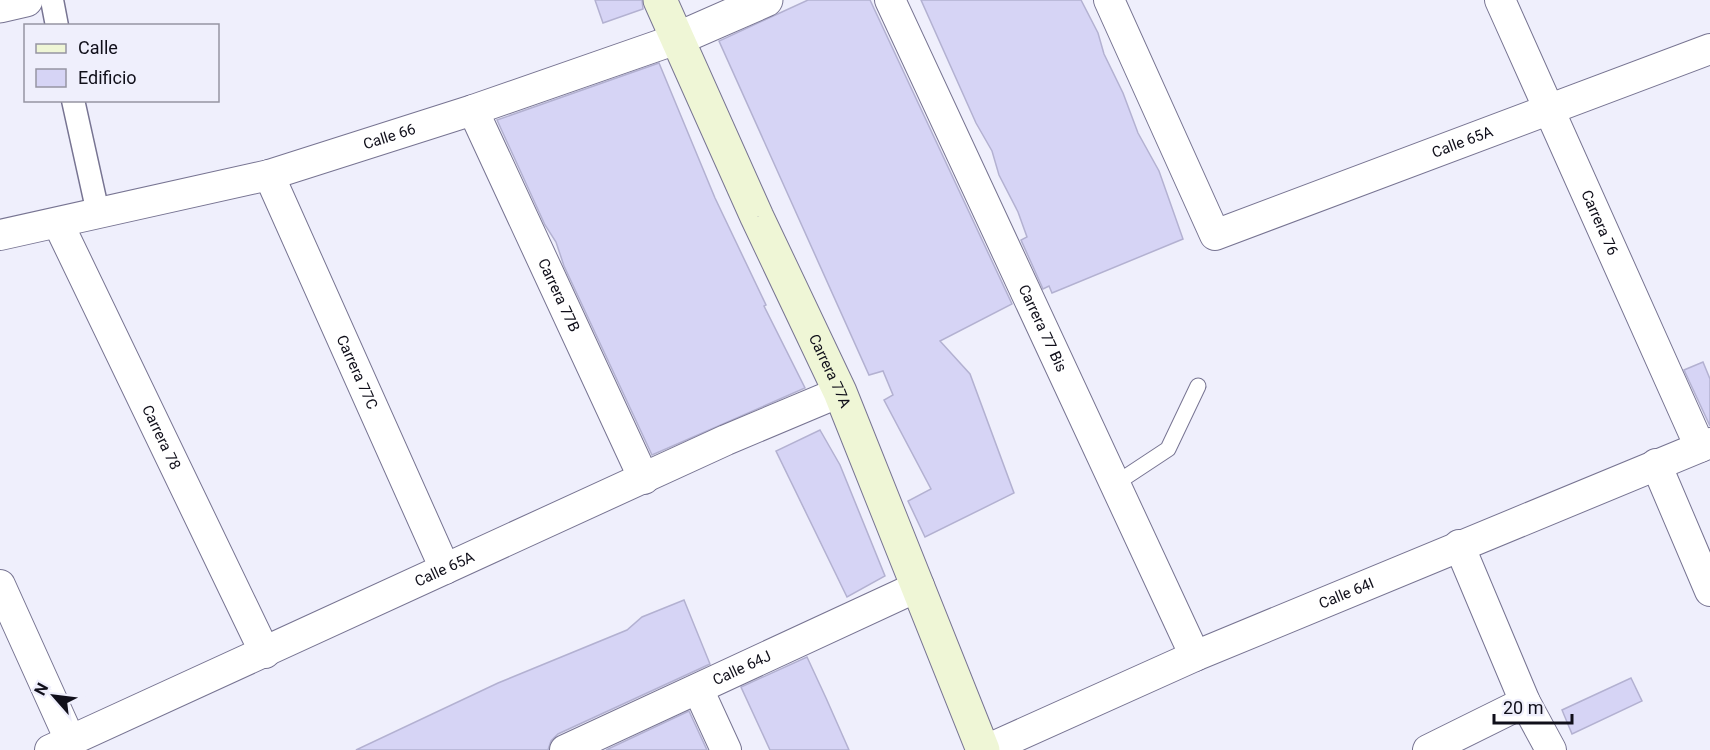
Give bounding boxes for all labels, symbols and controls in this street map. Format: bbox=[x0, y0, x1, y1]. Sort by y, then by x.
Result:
legend bbox=[24, 24, 219, 102]
text: Calle bbox=[78, 37, 118, 58]
text: Edificio bbox=[78, 67, 137, 88]
street label: Calle 66 bbox=[361, 120, 418, 153]
street label: Calle 65A bbox=[1429, 122, 1495, 162]
street label: Carrera 76 bbox=[1577, 187, 1622, 258]
street label: Carrera 77B bbox=[534, 256, 584, 335]
street label: Carrera 77 Bis bbox=[1015, 282, 1071, 375]
street label: Carrera 77A bbox=[805, 331, 854, 411]
street label: Carrera 77C bbox=[333, 332, 382, 412]
street label: Carrera 78 bbox=[138, 402, 184, 473]
street label: Calle 65A bbox=[412, 548, 477, 591]
street label: Calle 64I bbox=[1316, 574, 1377, 613]
street label: Calle 64J bbox=[710, 647, 774, 689]
north arrow bbox=[24, 666, 84, 726]
text: N bbox=[30, 680, 52, 699]
scale bar bbox=[1494, 687, 1572, 725]
text: 20 m bbox=[1503, 697, 1543, 718]

